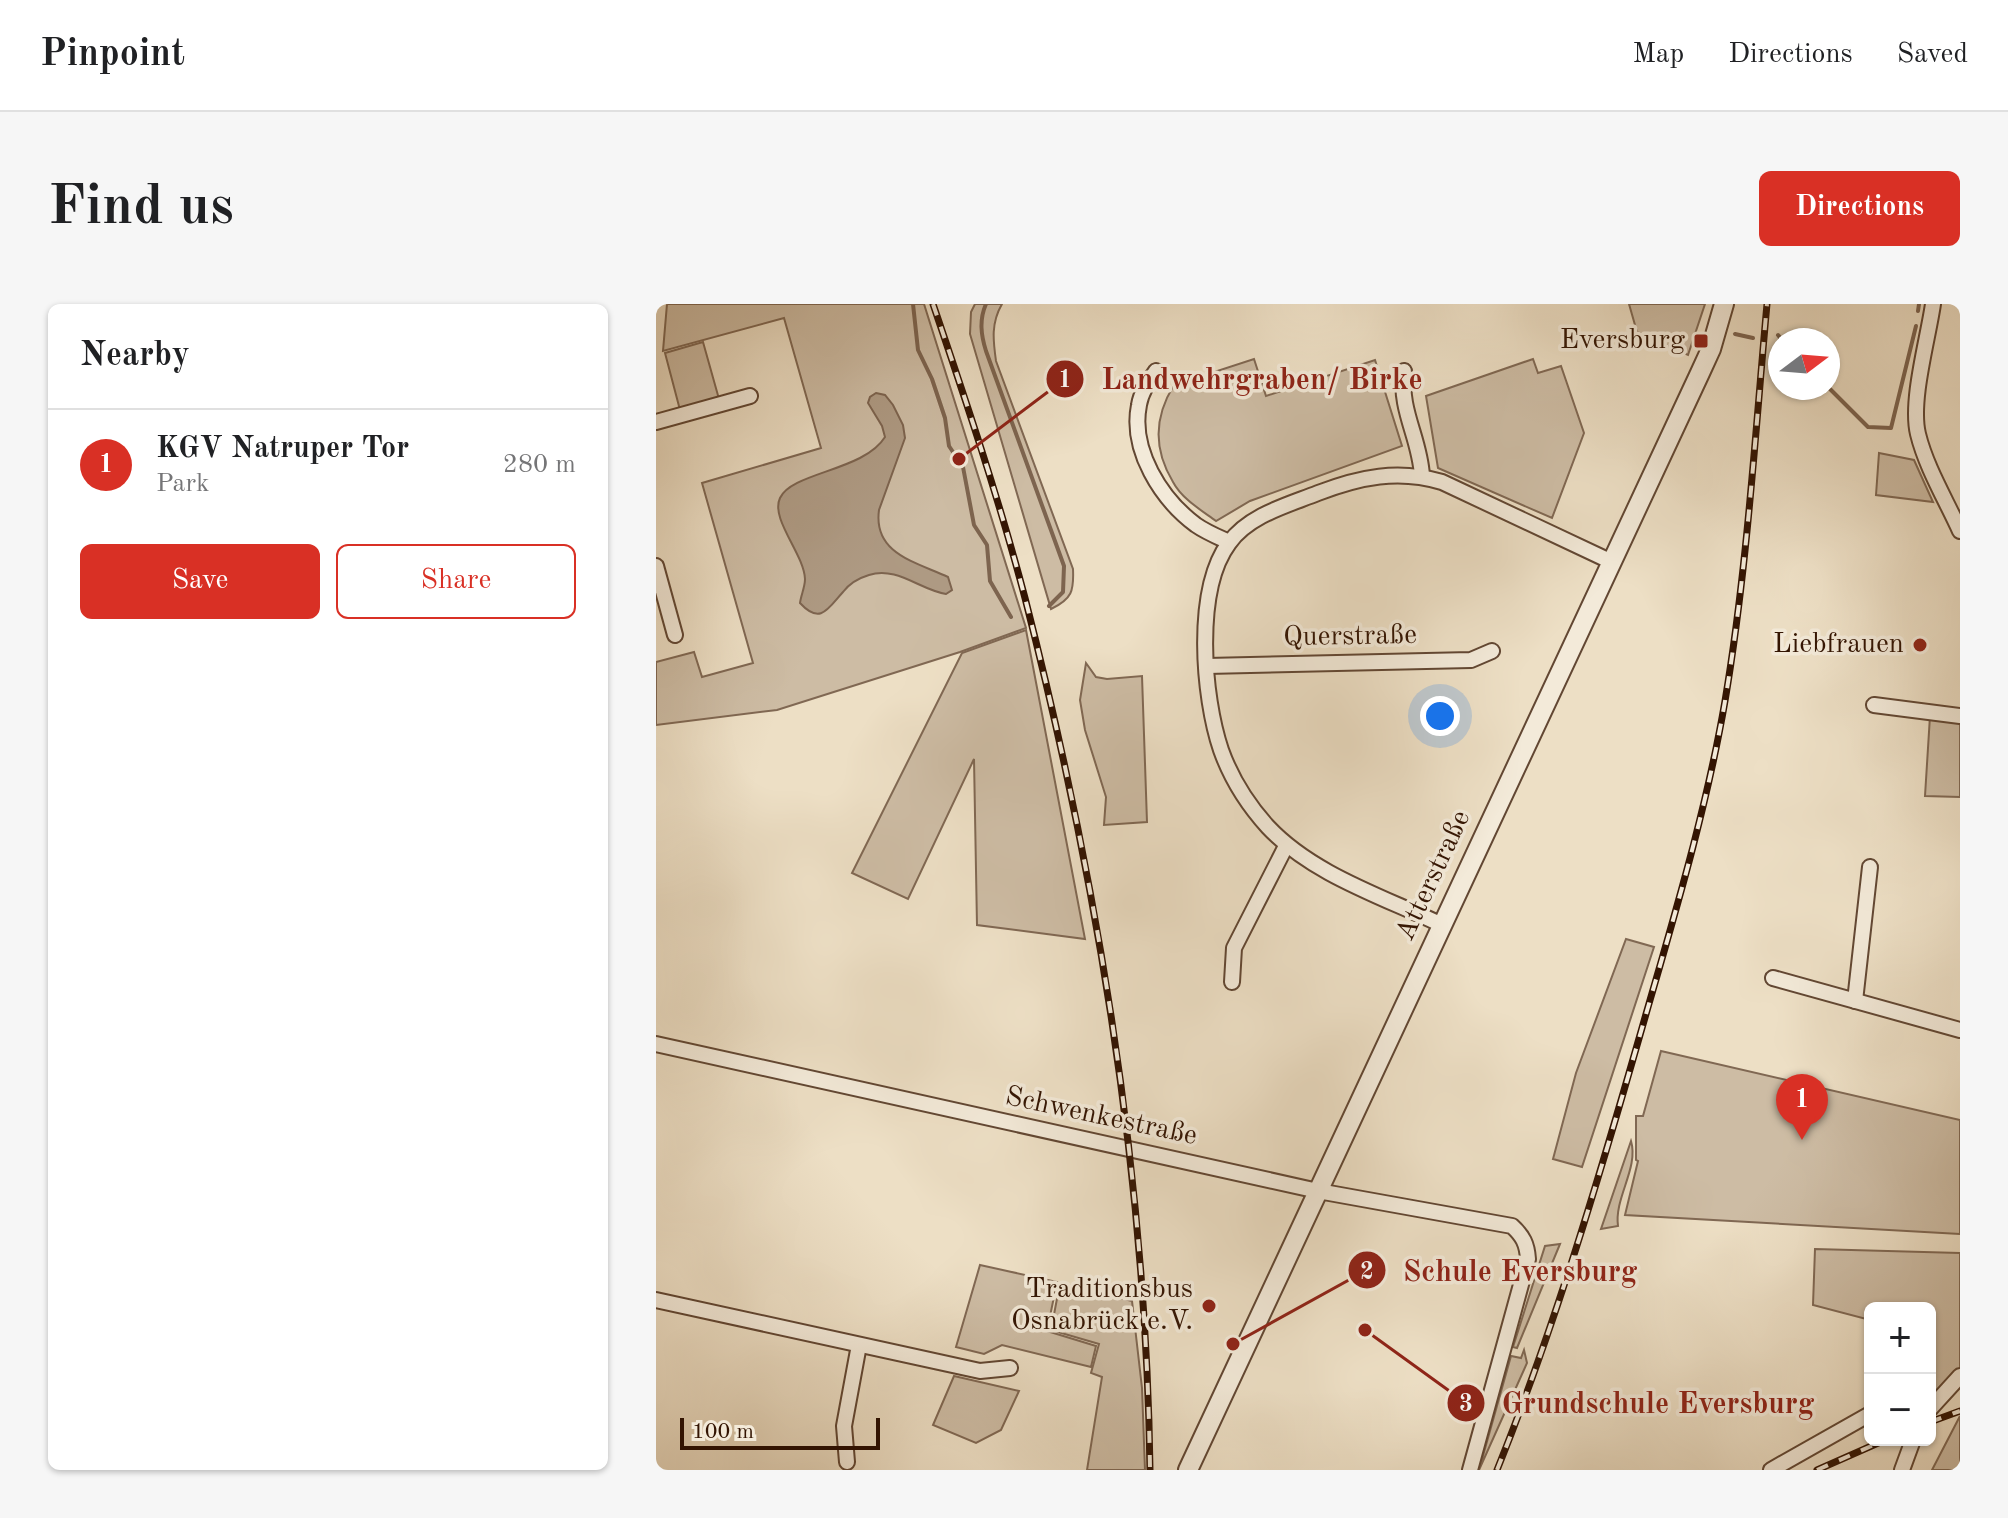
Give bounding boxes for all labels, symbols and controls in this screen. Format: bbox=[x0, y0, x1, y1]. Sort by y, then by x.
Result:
text: Pinpoint bbox=[40, 36, 185, 74]
text: Map bbox=[1632, 41, 1684, 69]
text: Directions bbox=[1728, 41, 1853, 69]
text: Saved bbox=[1897, 41, 1968, 69]
button: Directions bbox=[1759, 171, 1960, 246]
text: Find us bbox=[48, 180, 234, 236]
place label: Eversburg bbox=[1560, 327, 1685, 355]
north arrow bbox=[1768, 328, 1840, 400]
marker: Eversburg bbox=[1692, 332, 1710, 350]
text: Nearby bbox=[80, 339, 190, 373]
callout: Landwehrgraben/ Birke bbox=[1045, 352, 1438, 406]
text: Landwehrgraben/ Birke bbox=[1101, 366, 1423, 396]
text: 1 bbox=[1058, 369, 1072, 393]
text: KGV Natruper Tor bbox=[156, 434, 409, 464]
text: 1 bbox=[98, 452, 114, 478]
text: 280 m bbox=[503, 452, 576, 478]
text: Park bbox=[156, 471, 210, 497]
button: Save bbox=[80, 544, 320, 619]
button: Share bbox=[336, 544, 576, 619]
street label: Querstraße bbox=[1283, 622, 1417, 652]
place label: Liebfrauen bbox=[1773, 631, 1904, 659]
marker: Liebfrauen bbox=[1911, 636, 1929, 654]
your location bbox=[1420, 696, 1460, 736]
street label: Atterstraße bbox=[1392, 807, 1476, 945]
pin: 1 bbox=[1776, 1074, 1828, 1140]
street label: Schwenkestraße bbox=[1002, 1083, 1200, 1151]
callout: Schule Eversburg bbox=[1347, 1243, 1653, 1297]
text: Schule Eversburg bbox=[1403, 1258, 1638, 1288]
text: 2 bbox=[1360, 1261, 1374, 1285]
place label: Traditionsbus Osnabrück e.V. bbox=[1011, 1276, 1193, 1336]
marker: Traditionsbus Osnabrück e.V. bbox=[1200, 1297, 1218, 1315]
map controls bbox=[1864, 1302, 1936, 1446]
button: + bbox=[1864, 1302, 1936, 1374]
button: − bbox=[1864, 1374, 1936, 1446]
callout: Grundschule Eversburg bbox=[1446, 1376, 1831, 1430]
text: Grundschule Eversburg bbox=[1502, 1390, 1815, 1420]
text: 3 bbox=[1459, 1393, 1473, 1417]
scale bar bbox=[680, 1414, 880, 1450]
text: 100 m bbox=[692, 1421, 754, 1443]

